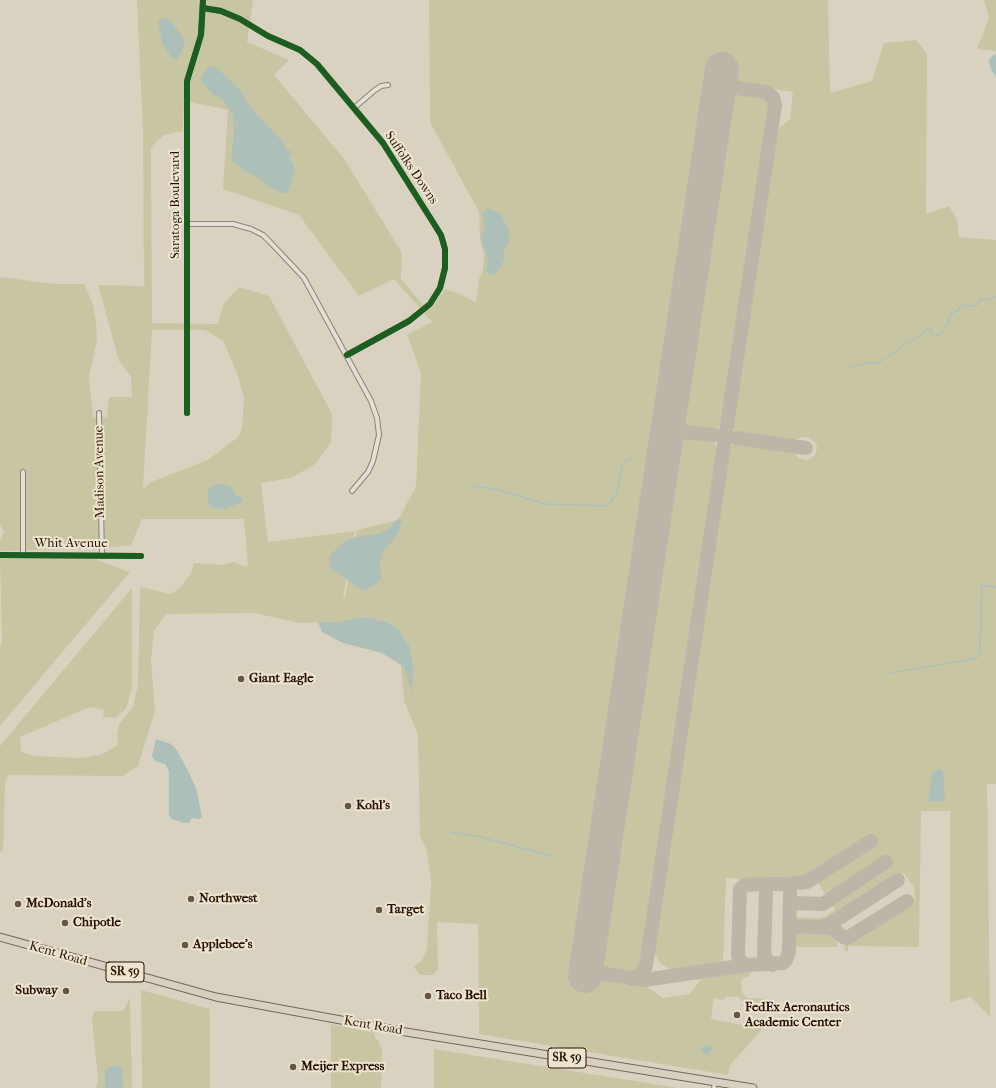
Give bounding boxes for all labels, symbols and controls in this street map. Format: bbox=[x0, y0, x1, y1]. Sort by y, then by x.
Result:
street label: Suffolks Downs bbox=[381, 129, 441, 207]
street label: Saratoga Boulevard bbox=[168, 151, 184, 259]
street label: Madison Avenue bbox=[91, 426, 109, 518]
street label: Whit Avenue bbox=[34, 536, 108, 552]
place label: Giant Eagle bbox=[249, 671, 314, 687]
marker: Giant Eagle bbox=[236, 674, 246, 684]
place label: Kohl's bbox=[356, 798, 390, 814]
marker: Kohl's bbox=[343, 801, 353, 811]
place label: Northwest bbox=[199, 891, 258, 907]
marker: Northwest bbox=[186, 894, 196, 904]
place label: McDonald's bbox=[26, 896, 91, 912]
marker: McDonald's bbox=[13, 899, 23, 909]
place label: Target bbox=[387, 902, 424, 918]
marker: Target bbox=[374, 905, 384, 915]
place label: Chipotle bbox=[73, 915, 121, 931]
marker: Chipotle bbox=[60, 918, 70, 928]
place label: Applebee's bbox=[193, 937, 252, 953]
street label: Kent Road bbox=[27, 938, 89, 970]
marker: Applebee's bbox=[180, 940, 190, 950]
road number: SR 59 bbox=[106, 962, 144, 982]
place label: Subway bbox=[15, 983, 58, 999]
marker: Subway bbox=[61, 986, 71, 996]
place label: Taco Bell bbox=[436, 988, 487, 1004]
marker: Taco Bell bbox=[423, 991, 433, 1001]
place label: FedEx Aeronautics Academic Center bbox=[745, 1000, 849, 1031]
marker: FedEx Aeronautics Academic Center bbox=[732, 1010, 742, 1020]
street label: Kent Road bbox=[342, 1013, 404, 1039]
road number: SR 59 bbox=[548, 1048, 586, 1068]
place label: Meijer Express bbox=[301, 1059, 384, 1075]
marker: Meijer Express bbox=[288, 1062, 298, 1072]

